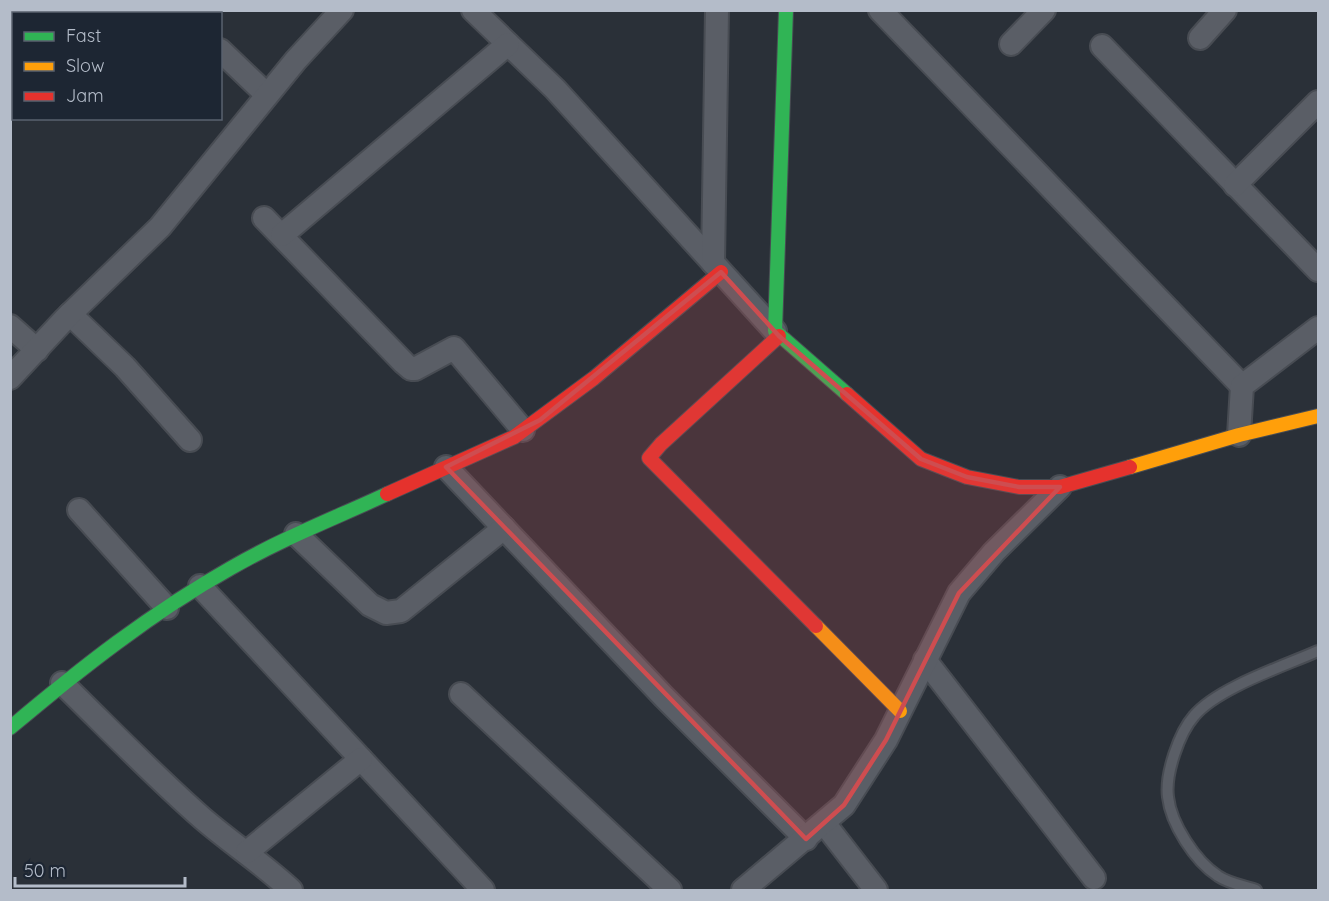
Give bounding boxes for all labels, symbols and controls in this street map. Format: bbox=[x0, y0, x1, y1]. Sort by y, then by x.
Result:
legend bbox=[12, 12, 222, 120]
text: Fast bbox=[66, 24, 101, 47]
text: Slow bbox=[66, 54, 104, 77]
text: Jam bbox=[66, 84, 104, 107]
scale bar bbox=[15, 850, 184, 888]
text: 50 m bbox=[24, 859, 66, 882]

